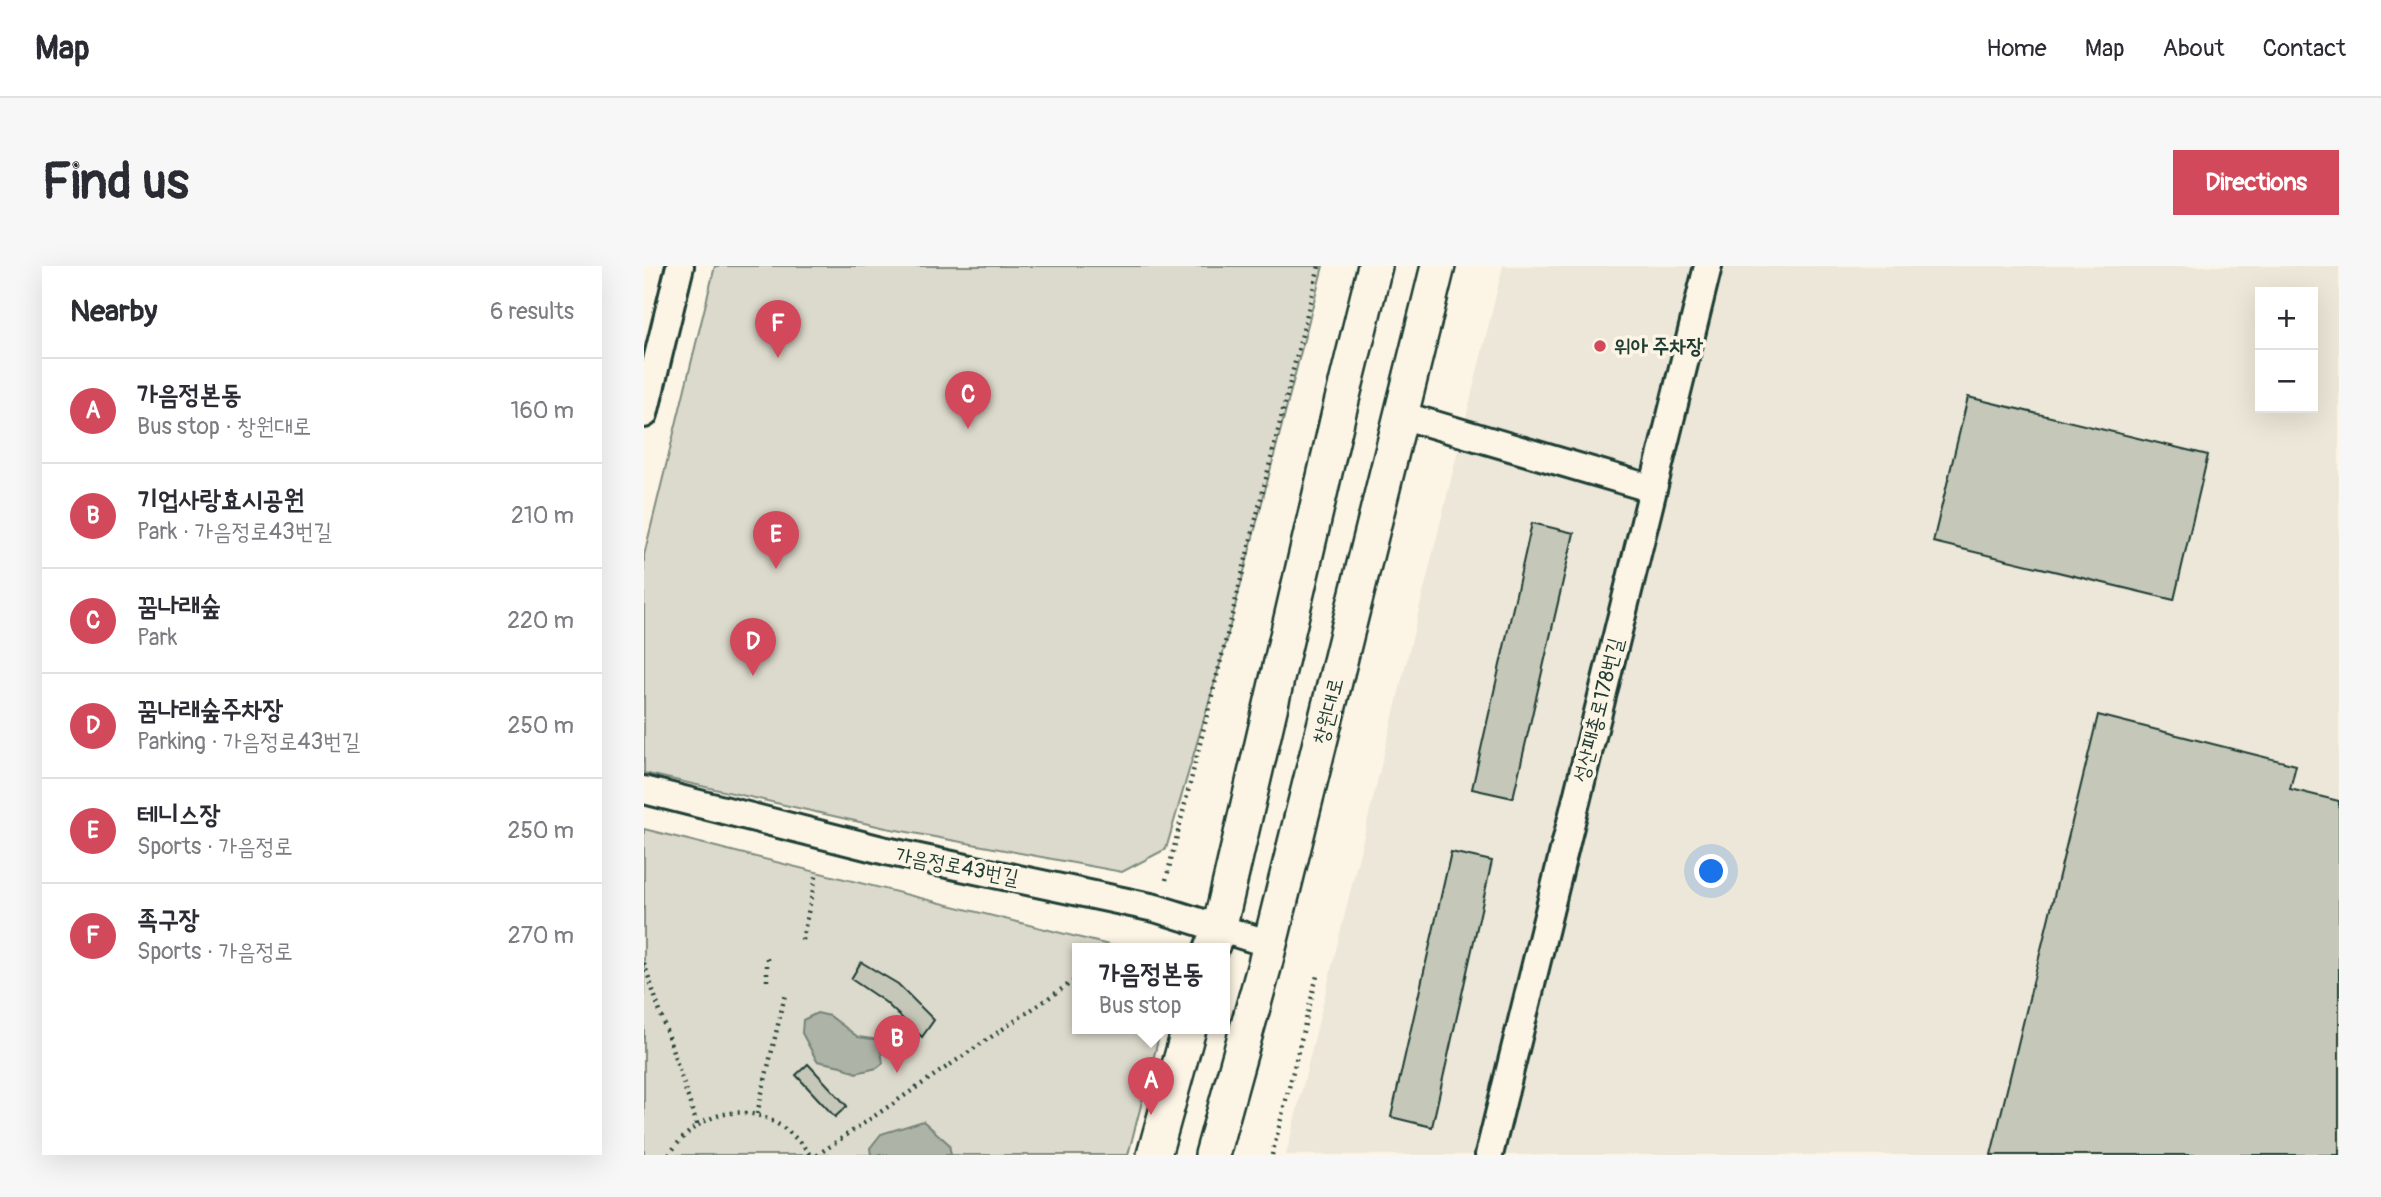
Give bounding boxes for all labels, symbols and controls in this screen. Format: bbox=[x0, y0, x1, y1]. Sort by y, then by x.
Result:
text: Map bbox=[35, 28, 90, 69]
text: Home bbox=[1986, 34, 2047, 63]
text: Map bbox=[2085, 34, 2125, 63]
text: About bbox=[2163, 34, 2225, 63]
text: Contact bbox=[2263, 34, 2346, 63]
button: Directions bbox=[2173, 150, 2339, 215]
text: Find us bbox=[42, 152, 189, 213]
map controls bbox=[2255, 287, 2318, 413]
button: + bbox=[2255, 287, 2318, 350]
text: Nearby bbox=[70, 293, 157, 330]
text: 6 results bbox=[490, 297, 574, 326]
pin: F bbox=[755, 300, 801, 358]
place label: 위아 주차장 bbox=[1614, 333, 1703, 360]
marker: 위아 주차장 bbox=[1592, 338, 1608, 354]
button: − bbox=[2255, 350, 2318, 413]
pin: C bbox=[945, 371, 991, 429]
text: 가음정본동 bbox=[137, 379, 242, 411]
text: A bbox=[86, 396, 100, 425]
text: 160 m bbox=[510, 396, 574, 425]
text: Bus stop · 창원대로 bbox=[137, 412, 311, 441]
text: 기업사랑효시공원 bbox=[137, 484, 304, 516]
text: B bbox=[86, 501, 100, 530]
text: 210 m bbox=[511, 501, 574, 530]
pin: E bbox=[753, 511, 799, 569]
text: Park · 가음정로43번길 bbox=[137, 517, 332, 546]
text: 꿈나래숲 bbox=[137, 590, 221, 622]
text: C bbox=[86, 606, 100, 635]
text: 220 m bbox=[507, 606, 574, 635]
pin: D bbox=[730, 618, 776, 676]
text: Park bbox=[137, 623, 177, 652]
street label: 성산패총로178번길 bbox=[1567, 635, 1630, 785]
street label: 창원대로 bbox=[1307, 675, 1350, 747]
text: 꿈나래숲주차장 bbox=[137, 694, 283, 726]
text: D bbox=[86, 711, 100, 740]
text: 250 m bbox=[508, 711, 574, 740]
text: Parking · 가음정로43번길 bbox=[137, 727, 360, 756]
text: 테니스장 bbox=[137, 799, 221, 831]
text: E bbox=[87, 816, 99, 845]
text: 250 m bbox=[508, 816, 574, 845]
text: Sports · 가음정로 bbox=[137, 832, 293, 861]
street label: 가음정로43번길 bbox=[893, 841, 1021, 892]
your location bbox=[1694, 854, 1728, 888]
text: 족구장 bbox=[137, 904, 200, 936]
text: F bbox=[86, 921, 100, 950]
text: 270 m bbox=[508, 921, 574, 950]
text: Sports · 가음정로 bbox=[137, 937, 293, 966]
popup bbox=[1072, 943, 1230, 1034]
text: 가음정본동 bbox=[1099, 958, 1203, 990]
text: Bus stop bbox=[1099, 991, 1182, 1020]
pin: B bbox=[874, 1015, 920, 1073]
pin: A bbox=[1128, 1057, 1174, 1115]

